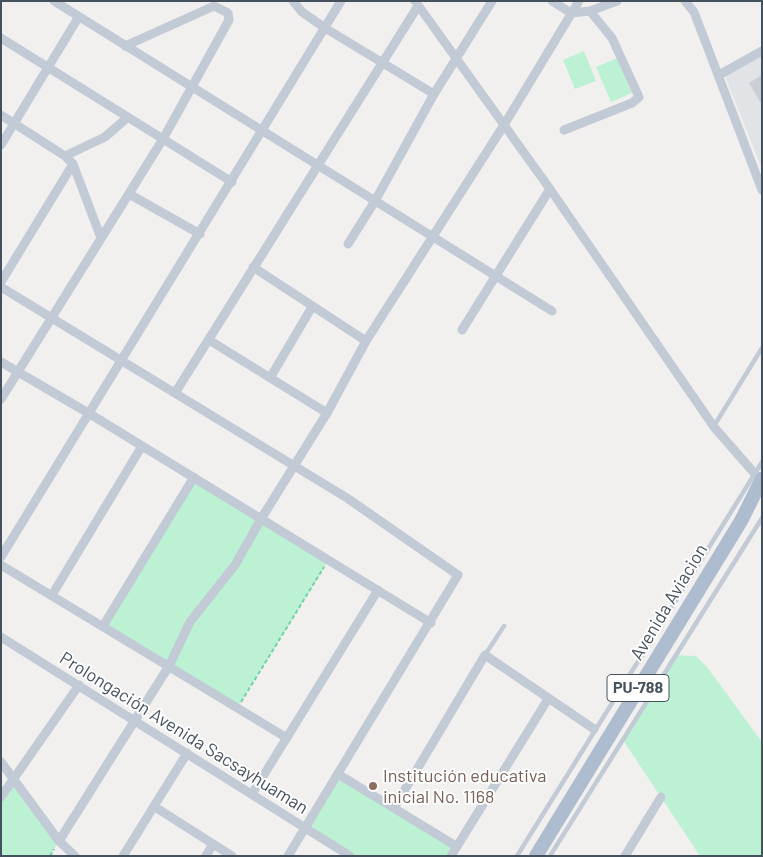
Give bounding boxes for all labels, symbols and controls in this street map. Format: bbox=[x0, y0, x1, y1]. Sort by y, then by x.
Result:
street label: Avenida Aviacion bbox=[626, 540, 712, 664]
street label: Prolongación Avenida Sacsayhuaman bbox=[56, 647, 312, 819]
road number: PU-788 bbox=[607, 674, 669, 701]
place label: Institución educativa inicial No. 1168 bbox=[383, 765, 546, 808]
marker: Institución educativa inicial No. 1168 bbox=[367, 780, 379, 792]

